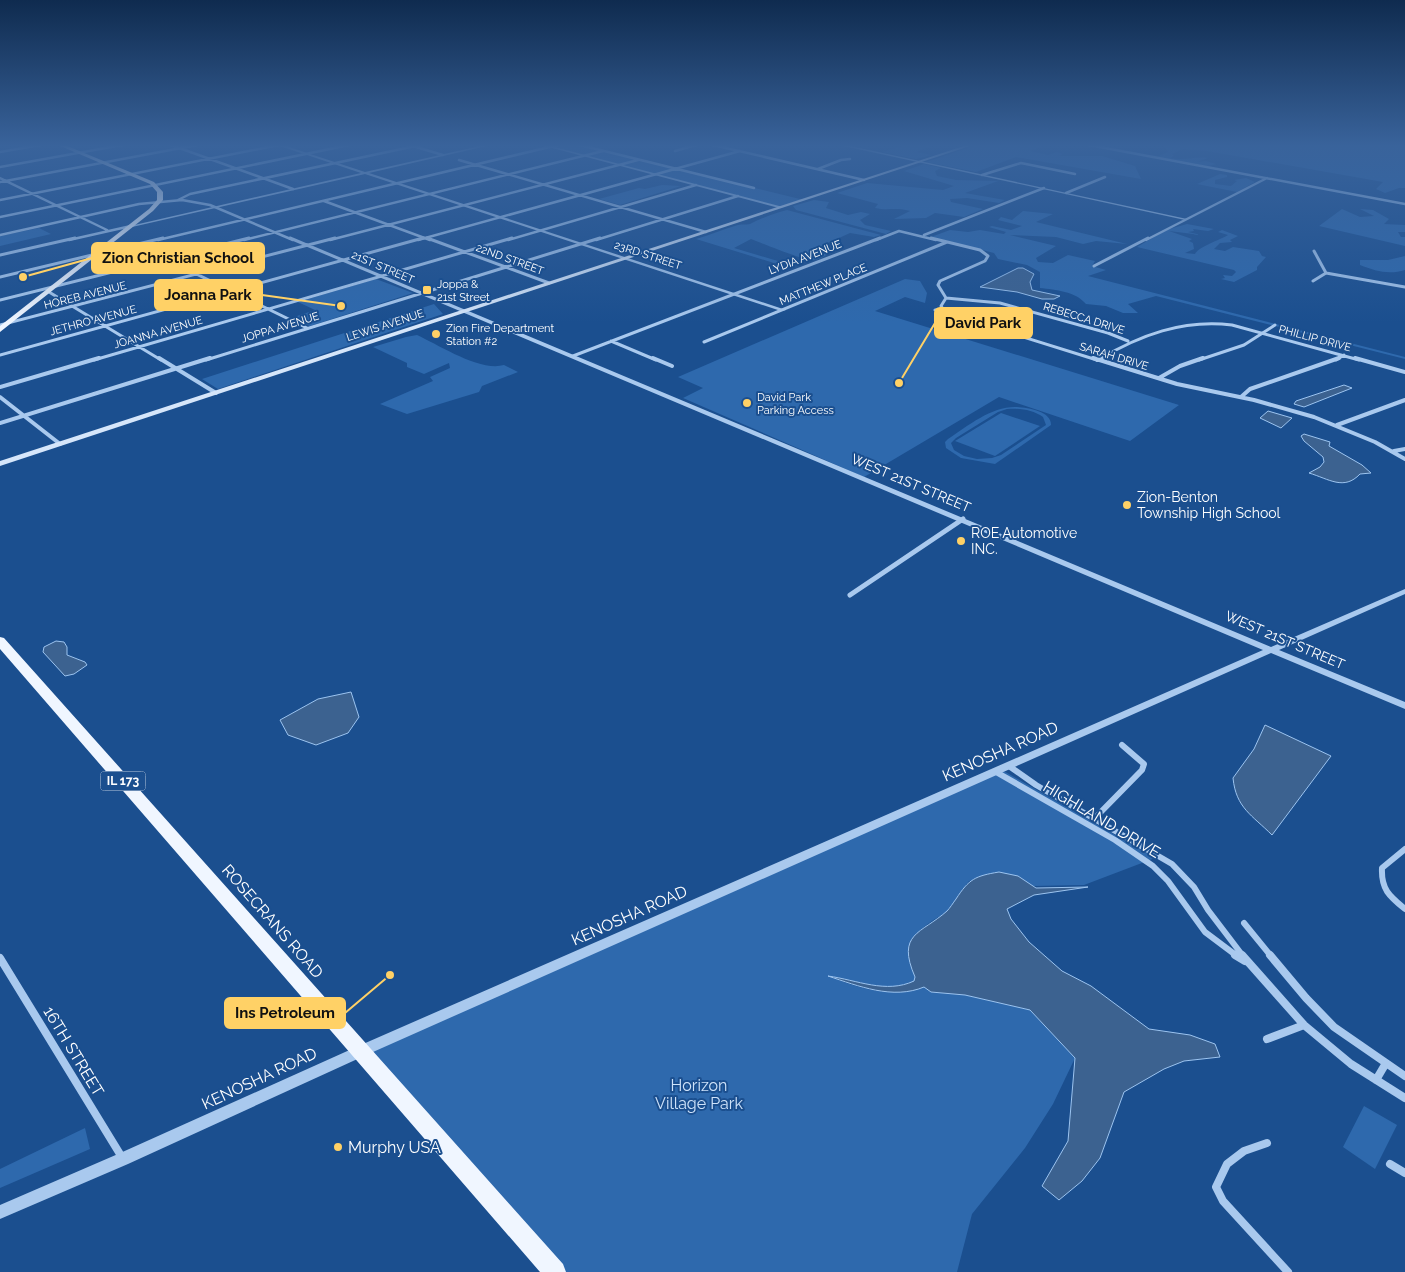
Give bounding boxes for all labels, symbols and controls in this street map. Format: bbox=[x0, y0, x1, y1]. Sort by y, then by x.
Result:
street label: 23RD STREET bbox=[612, 238, 683, 273]
street label: LYDIA AVENUE bbox=[767, 238, 844, 277]
street label: 22ND STREET bbox=[474, 241, 546, 278]
callout: Zion Christian School bbox=[92, 243, 264, 273]
street label: 21ST STREET bbox=[349, 248, 416, 287]
text: Zion Christian School bbox=[102, 249, 254, 267]
street label: MATTHEW PLACE bbox=[778, 261, 869, 308]
place label: Joppa & 21st Street bbox=[437, 278, 490, 304]
street label: HOREB AVENUE bbox=[43, 279, 128, 312]
callout: Joanna Park bbox=[155, 280, 262, 310]
marker: Joppa & 21st Street bbox=[421, 284, 433, 296]
text: Joanna Park bbox=[164, 286, 252, 304]
street label: REBECCA DRIVE bbox=[1042, 300, 1126, 337]
street label: JETHRO AVENUE bbox=[48, 303, 138, 338]
street label: LEWIS AVENUE bbox=[345, 307, 426, 344]
callout: David Park bbox=[935, 308, 1032, 338]
street label: JOPPA AVENUE bbox=[240, 309, 321, 345]
street label: JOANNA AVENUE bbox=[112, 314, 204, 351]
text: David Park bbox=[945, 314, 1022, 332]
place label: Zion Fire Department Station #2 bbox=[446, 322, 554, 348]
street label: PHILLIP DRIVE bbox=[1277, 323, 1353, 354]
marker: Zion Fire Department Station #2 bbox=[430, 328, 442, 340]
street label: SARAH DRIVE bbox=[1078, 340, 1150, 373]
place label: David Park Parking Access bbox=[757, 391, 834, 417]
marker: David Park Parking Access bbox=[741, 397, 753, 409]
street label: WEST 21ST STREET bbox=[849, 451, 974, 516]
place label: Zion-Benton Township High School bbox=[1137, 489, 1281, 521]
marker: Zion-Benton Township High School bbox=[1121, 499, 1133, 511]
place label: ROE Automotive INC. bbox=[971, 525, 1077, 557]
marker: ROE Automotive INC. bbox=[955, 535, 967, 547]
street label: WEST 21ST STREET bbox=[1223, 608, 1348, 673]
street label: KENOSHA ROAD bbox=[939, 717, 1061, 785]
road number: IL 173 bbox=[100, 771, 146, 790]
street label: HIGHLAND DRIVE bbox=[1040, 777, 1164, 862]
street label: ROSECRANS ROAD bbox=[218, 861, 327, 982]
street label: KENOSHA ROAD bbox=[568, 881, 690, 949]
callout: Ins Petroleum bbox=[225, 998, 345, 1028]
street label: 16TH STREET bbox=[39, 1003, 108, 1100]
text: Ins Petroleum bbox=[235, 1004, 335, 1022]
street label: KENOSHA ROAD bbox=[199, 1044, 320, 1113]
park label: Horizon Village Park bbox=[655, 1076, 743, 1113]
place label: Murphy USA bbox=[348, 1138, 441, 1157]
marker: Murphy USA bbox=[332, 1141, 344, 1153]

